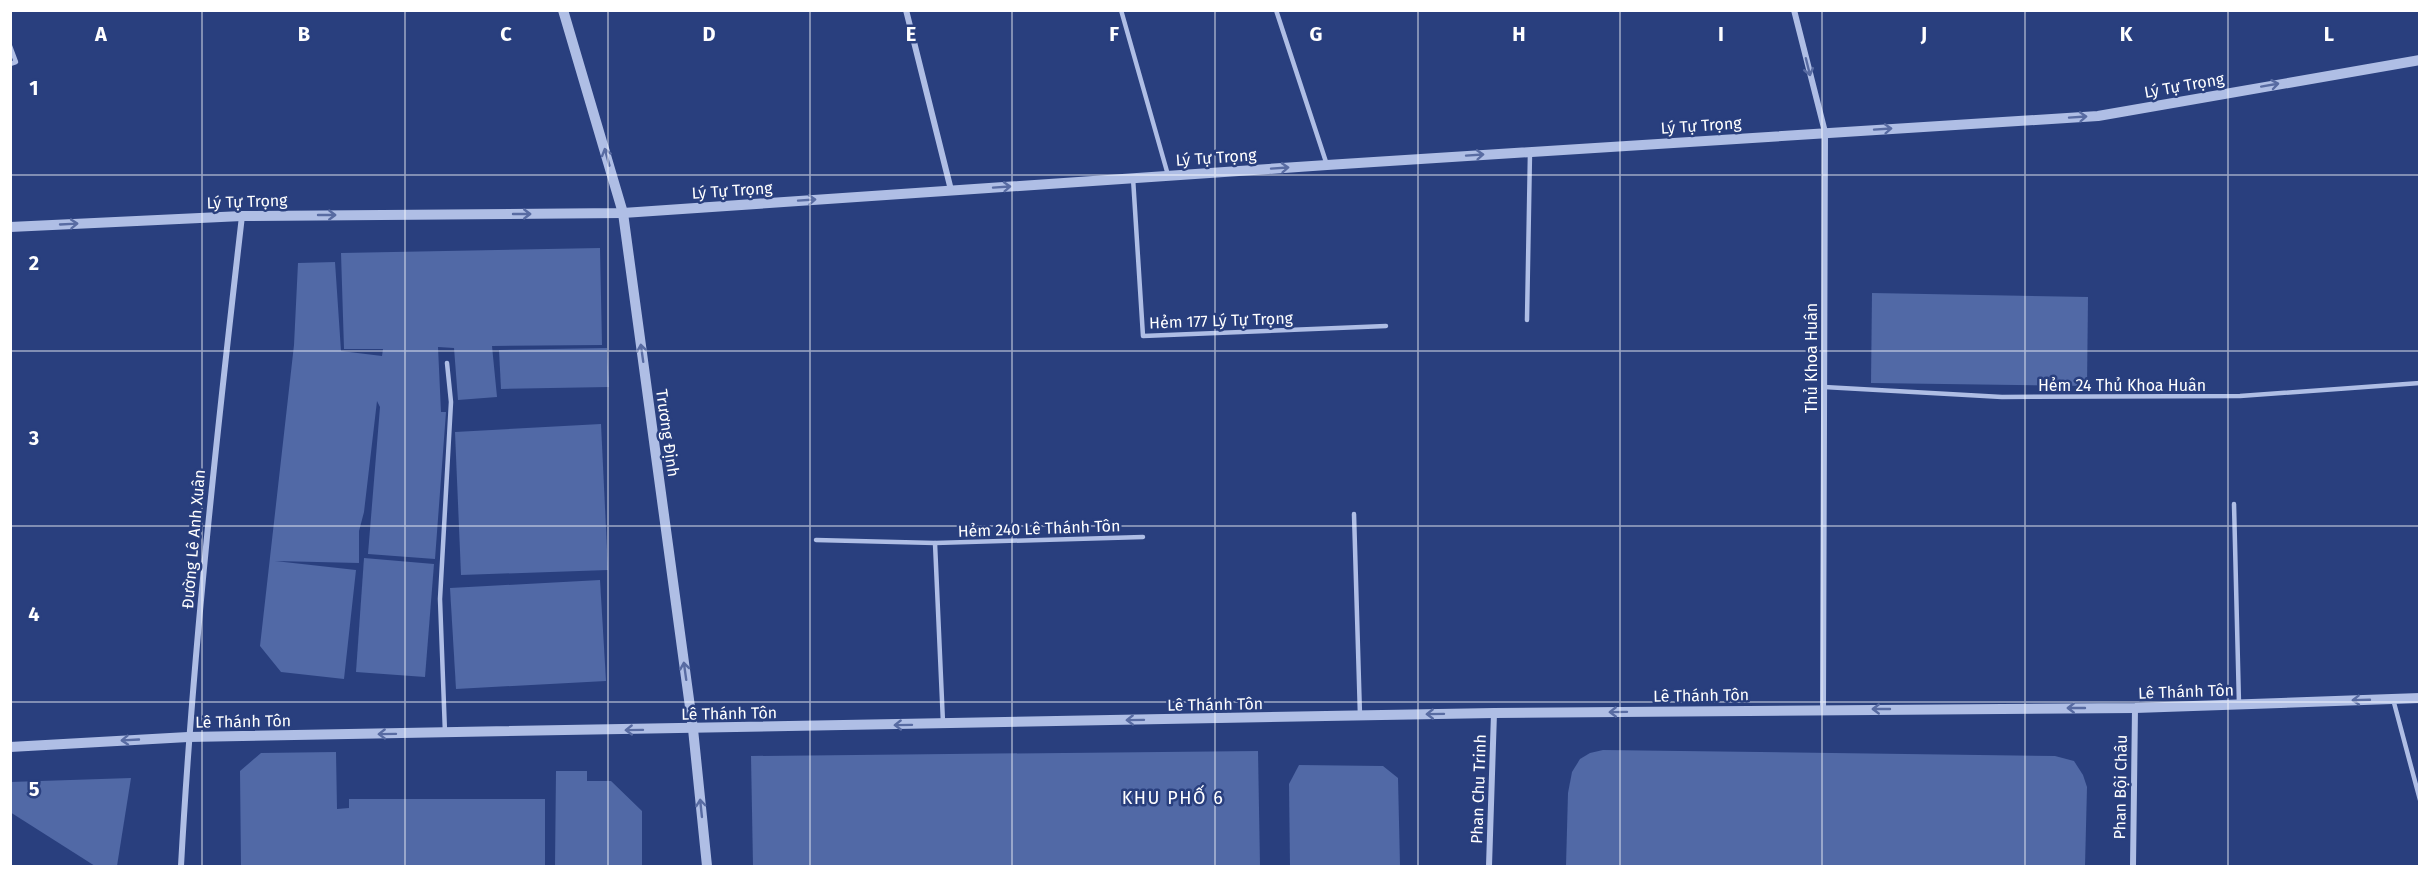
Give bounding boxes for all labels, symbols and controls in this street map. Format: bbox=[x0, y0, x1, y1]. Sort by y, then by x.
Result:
text: A bbox=[94, 22, 108, 46]
text: B bbox=[298, 22, 310, 46]
text: C bbox=[500, 22, 512, 46]
text: D bbox=[702, 22, 716, 46]
text: E bbox=[906, 22, 916, 46]
text: F bbox=[1109, 22, 1119, 46]
text: G bbox=[1310, 22, 1322, 46]
text: H bbox=[1512, 22, 1526, 46]
text: I bbox=[1718, 22, 1724, 46]
text: J bbox=[1920, 22, 1927, 46]
text: K bbox=[2120, 22, 2133, 46]
text: L bbox=[2324, 22, 2334, 46]
one-way arrow bbox=[1803, 57, 1815, 76]
street label: Lý Tự Trọng bbox=[2143, 69, 2226, 102]
text: 1 bbox=[29, 76, 39, 100]
one-way arrow bbox=[2260, 79, 2279, 90]
one-way arrow bbox=[2067, 111, 2087, 122]
street label: Lý Tự Trọng bbox=[1660, 113, 1743, 138]
one-way arrow bbox=[1873, 123, 1893, 134]
street label: Lý Tự Trọng bbox=[1175, 145, 1258, 170]
one-way arrow bbox=[601, 148, 612, 167]
one-way arrow bbox=[1464, 149, 1484, 160]
one-way arrow bbox=[1270, 162, 1290, 173]
street label: Lý Tự Trọng bbox=[691, 178, 774, 203]
one-way arrow bbox=[991, 181, 1011, 192]
street label: Lý Tự Trọng bbox=[206, 191, 288, 212]
one-way arrow bbox=[797, 195, 817, 206]
one-way arrow bbox=[511, 208, 531, 220]
one-way arrow bbox=[316, 209, 336, 221]
one-way arrow bbox=[58, 219, 78, 230]
text: 2 bbox=[29, 251, 39, 275]
street label: Thủ Khoa Huân bbox=[1802, 303, 1821, 413]
street label: Hẻm 177 Lý Tự Trọng bbox=[1149, 308, 1294, 333]
one-way arrow bbox=[636, 343, 647, 363]
street label: Hẻm 24 Thủ Khoa Huân bbox=[2038, 376, 2206, 395]
street label: Trương Định bbox=[652, 388, 683, 478]
text: 3 bbox=[28, 426, 39, 450]
street label: Đường Lê Anh Xuân bbox=[178, 469, 209, 610]
street label: Hẻm 240 Lê Thánh Tôn bbox=[957, 516, 1121, 541]
text: 4 bbox=[28, 602, 40, 626]
one-way arrow bbox=[679, 661, 690, 681]
street label: Lê Thánh Tôn bbox=[2138, 680, 2234, 703]
street label: Lê Thánh Tôn bbox=[1653, 685, 1749, 706]
street label: Lê Thánh Tôn bbox=[1167, 694, 1263, 715]
one-way arrow bbox=[2352, 694, 2372, 706]
one-way arrow bbox=[2067, 702, 2087, 714]
street label: Lê Thánh Tôn bbox=[681, 703, 777, 724]
one-way arrow bbox=[1872, 703, 1892, 715]
one-way arrow bbox=[1608, 706, 1628, 717]
one-way arrow bbox=[1426, 708, 1446, 720]
street label: Lê Thánh Tôn bbox=[195, 711, 291, 732]
one-way arrow bbox=[1126, 714, 1146, 726]
one-way arrow bbox=[893, 719, 913, 731]
one-way arrow bbox=[625, 724, 645, 736]
one-way arrow bbox=[377, 728, 397, 740]
street label: Phan Chu Trinh bbox=[1467, 734, 1490, 844]
street label: Phan Bội Châu bbox=[2110, 734, 2131, 840]
one-way arrow bbox=[120, 735, 140, 746]
text: 5 bbox=[29, 777, 40, 801]
district label: KHU PHỐ 6 bbox=[1122, 784, 1224, 809]
one-way arrow bbox=[695, 799, 706, 819]

